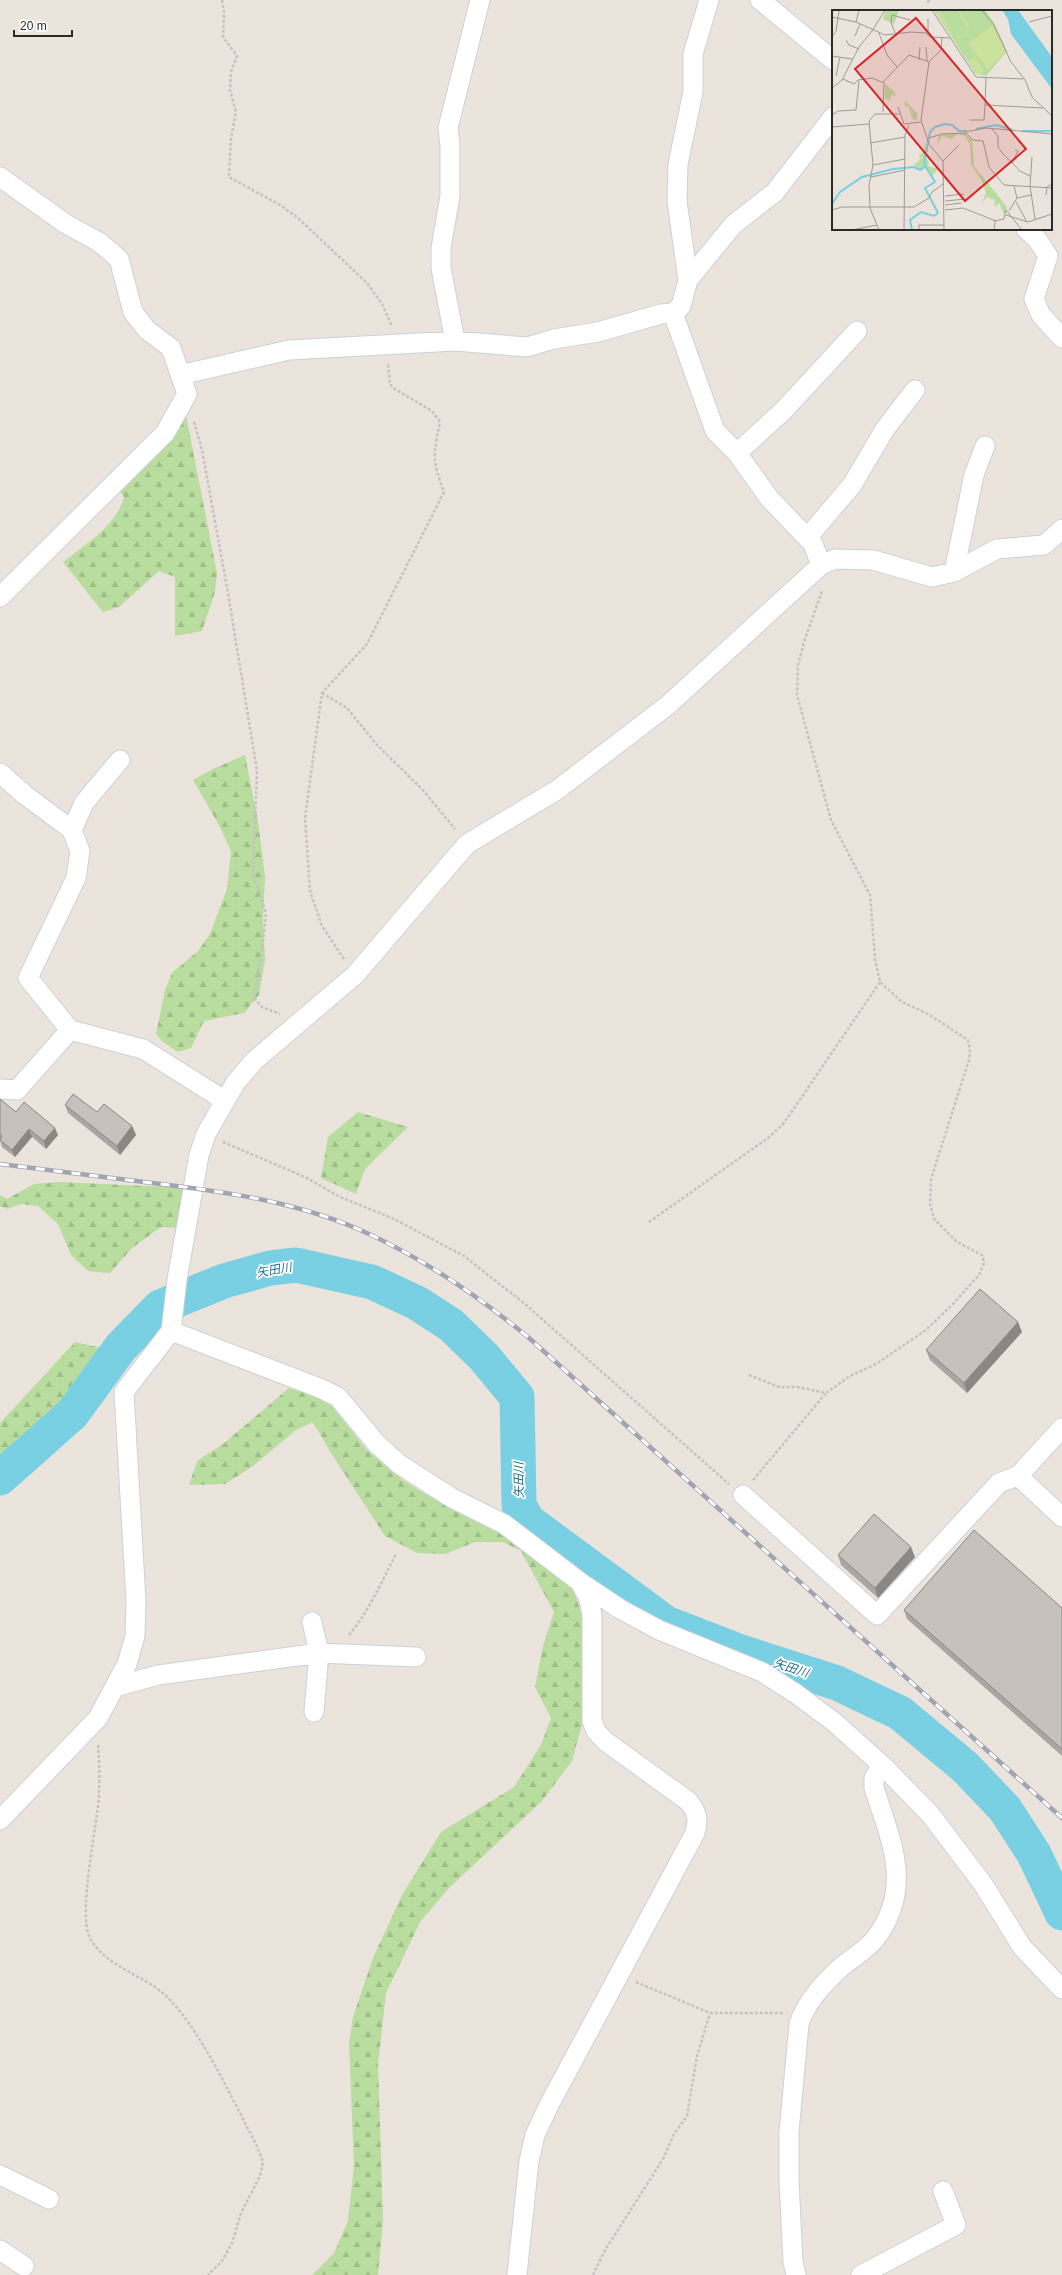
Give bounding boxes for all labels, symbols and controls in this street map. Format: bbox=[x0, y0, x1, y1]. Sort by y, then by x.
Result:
inset map bbox=[832, 10, 1052, 230]
scale bar bbox=[14, 12, 72, 38]
text: 20 m bbox=[20, 19, 47, 33]
water label: 矢田川 bbox=[255, 1260, 295, 1280]
water label: 矢田川 bbox=[512, 1460, 526, 1498]
water label: 矢田川 bbox=[772, 1656, 812, 1681]

